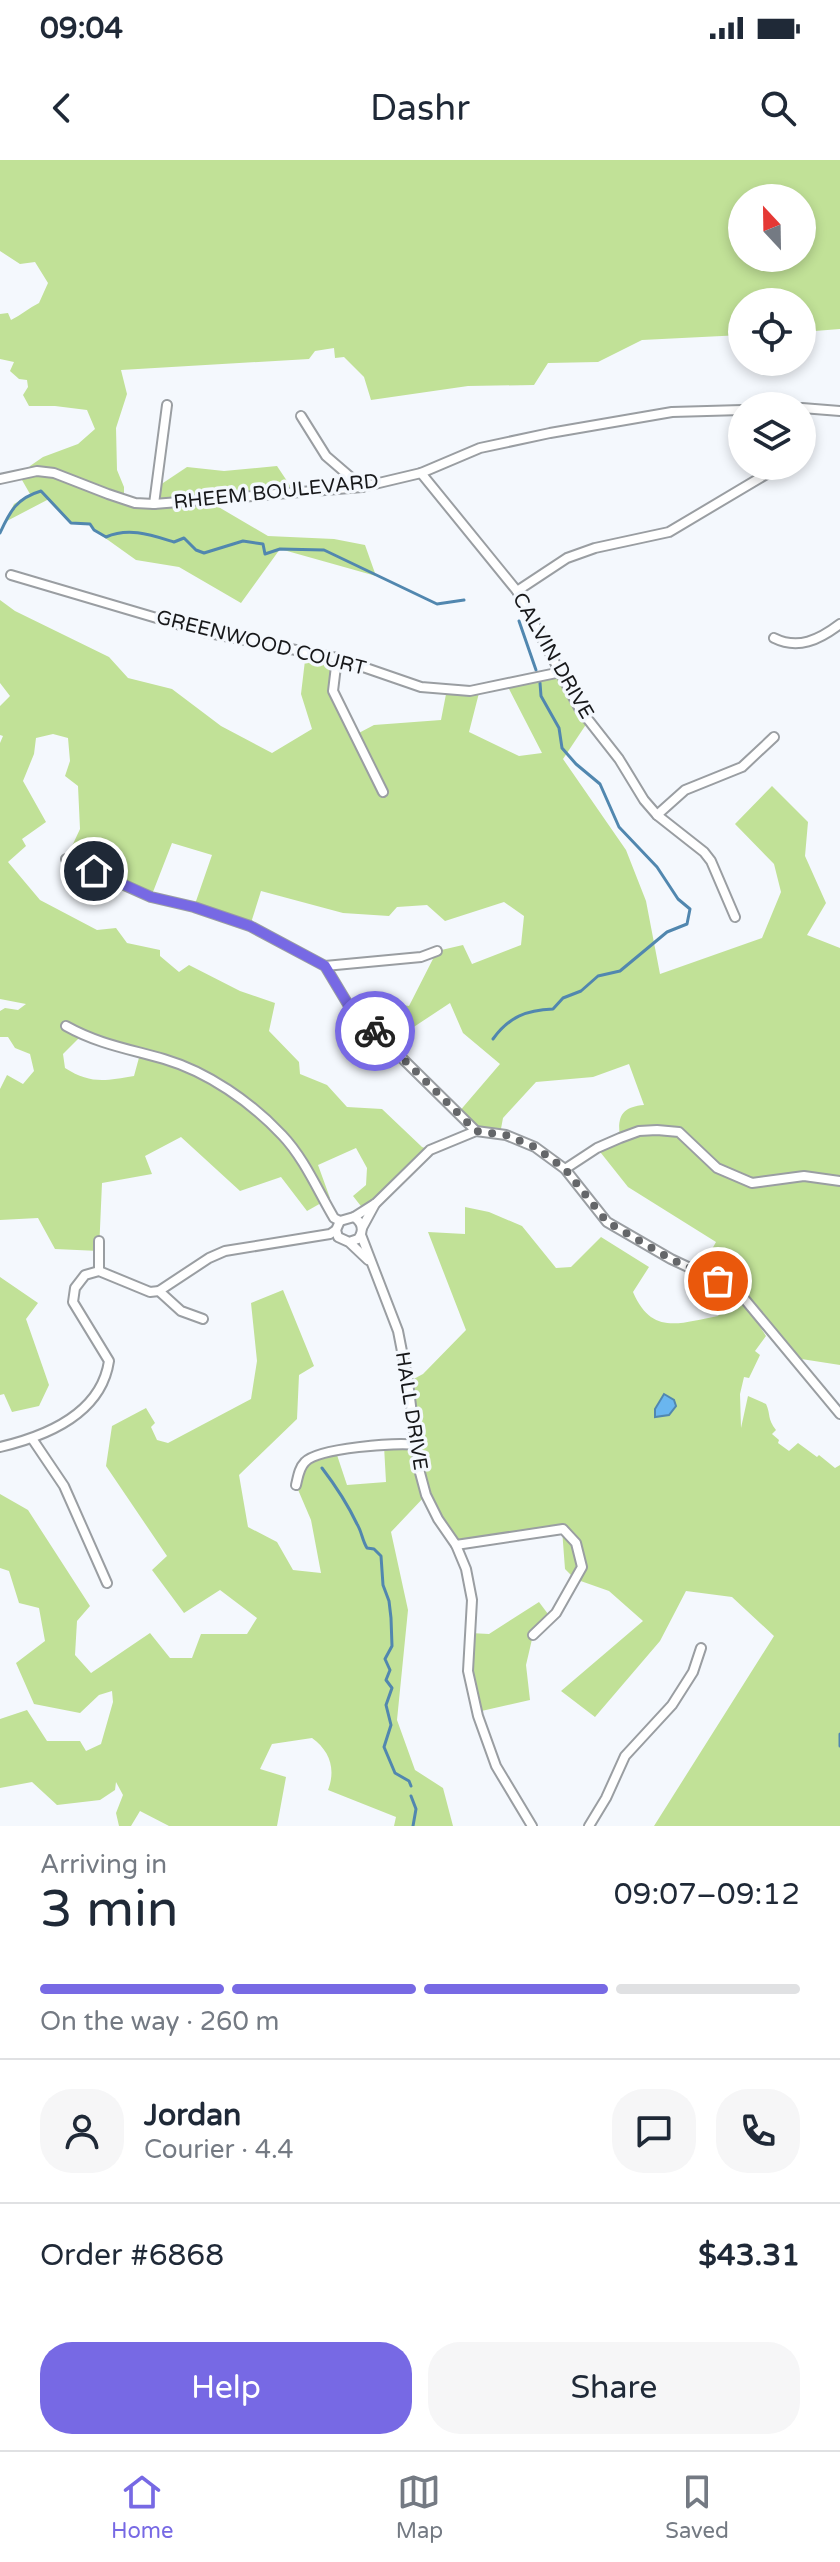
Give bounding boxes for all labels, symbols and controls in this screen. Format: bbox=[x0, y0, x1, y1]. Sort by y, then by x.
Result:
text: 09:04 bbox=[40, 10, 123, 47]
icon: back bbox=[40, 86, 84, 130]
icon: search bbox=[756, 86, 800, 130]
text: Dashr bbox=[370, 87, 470, 130]
north arrow bbox=[728, 184, 816, 272]
map controls bbox=[728, 184, 816, 480]
button: locate bbox=[728, 288, 816, 376]
button: layers bbox=[728, 392, 816, 480]
street label: RHEEM BOULEVARD bbox=[172, 469, 380, 515]
street label: CALVIN DRIVE bbox=[507, 589, 599, 723]
street label: GREENWOOD COURT bbox=[154, 605, 368, 681]
pin bbox=[60, 837, 128, 905]
icon: home bbox=[72, 849, 116, 893]
courier bbox=[335, 991, 415, 1071]
icon: bike bbox=[353, 1009, 397, 1053]
pin bbox=[684, 1247, 752, 1315]
icon: bag bbox=[696, 1259, 740, 1303]
street label: HALL DRIVE bbox=[390, 1350, 432, 1472]
text: Arriving in bbox=[40, 1849, 167, 1880]
text: 09:07–09:12 bbox=[614, 1876, 800, 1913]
text: 3 min bbox=[40, 1878, 179, 1941]
text: On the way · 260 m bbox=[40, 2006, 279, 2037]
button: person bbox=[40, 2089, 124, 2173]
button: chat bbox=[612, 2089, 696, 2173]
button: phone bbox=[716, 2089, 800, 2173]
text: Jordan bbox=[144, 2097, 241, 2134]
text: Courier · 4.4 bbox=[144, 2134, 294, 2165]
text: Order #6868 bbox=[40, 2237, 224, 2274]
text: $43.31 bbox=[698, 2237, 800, 2274]
button: Help bbox=[40, 2342, 412, 2434]
button: Share bbox=[428, 2342, 800, 2434]
tab: Home bbox=[111, 2470, 173, 2544]
tab: Map bbox=[396, 2470, 443, 2544]
tab: Saved bbox=[665, 2470, 729, 2544]

